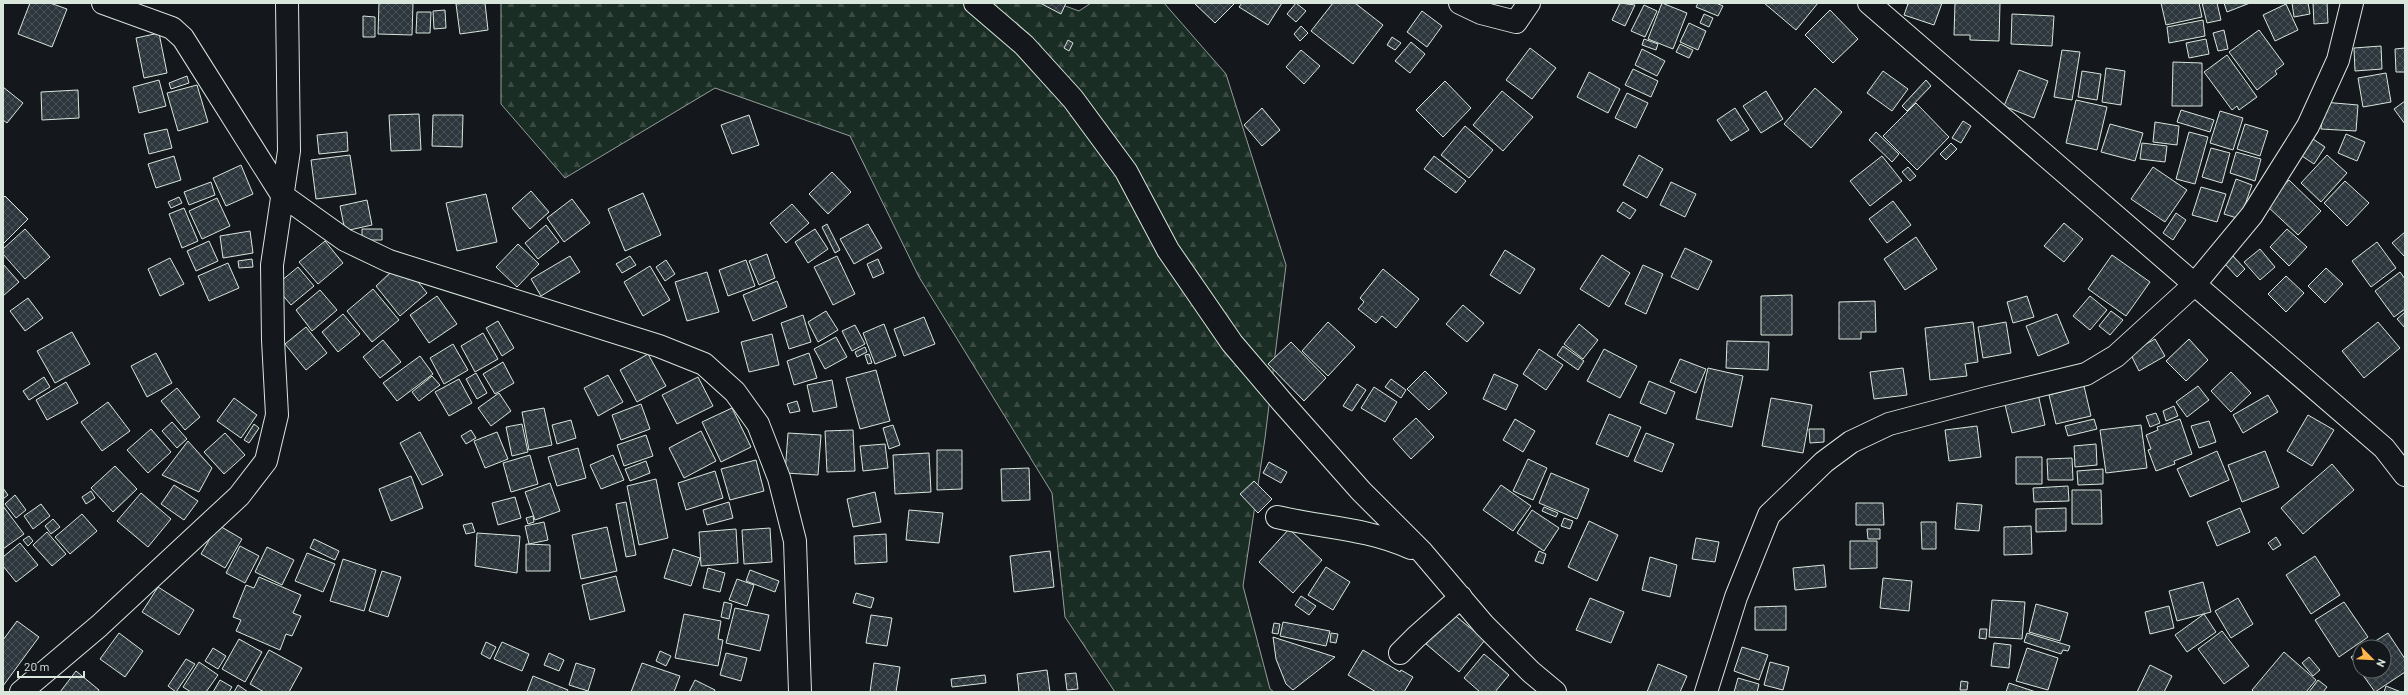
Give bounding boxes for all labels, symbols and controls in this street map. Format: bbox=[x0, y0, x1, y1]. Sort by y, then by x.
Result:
north arrow bbox=[2352, 639, 2392, 679]
scale bar bbox=[18, 653, 84, 679]
text: N bbox=[2374, 657, 2389, 669]
text: 20 m bbox=[24, 659, 50, 673]

